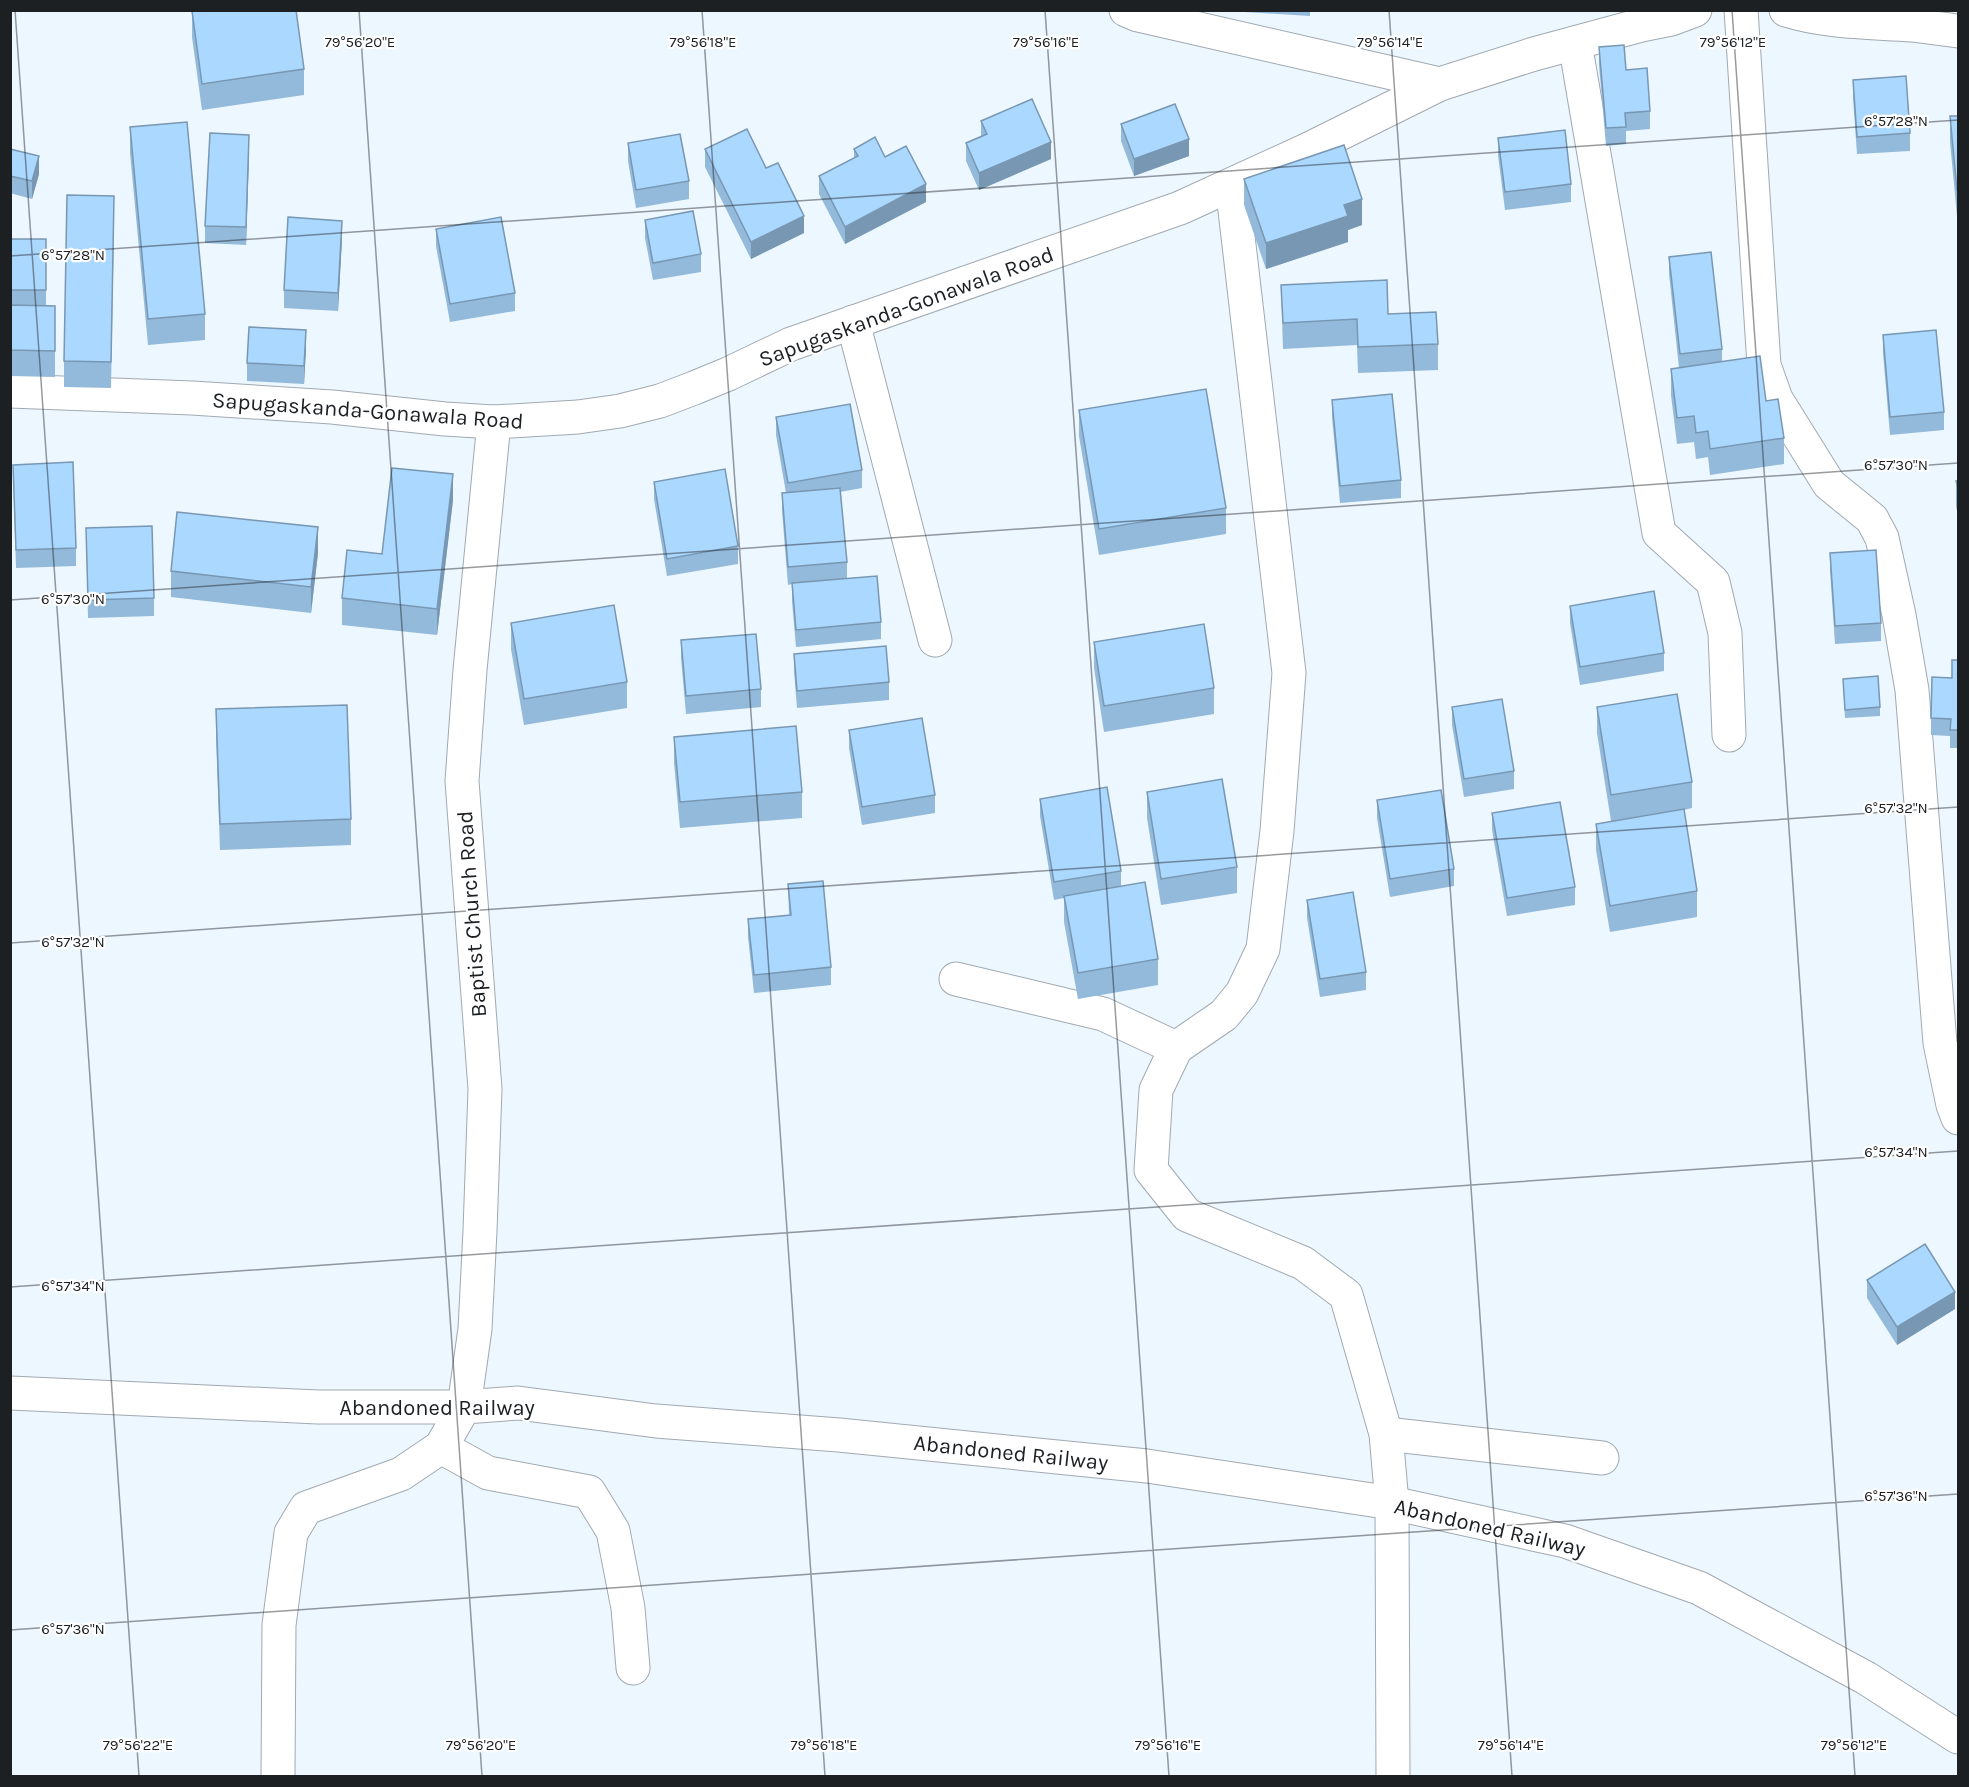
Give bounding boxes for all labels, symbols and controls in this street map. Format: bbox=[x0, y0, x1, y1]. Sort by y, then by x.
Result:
text: 79°56'20"E bbox=[325, 33, 395, 51]
text: 79°56'18"E bbox=[669, 33, 737, 51]
text: 79°56'16"E bbox=[1013, 33, 1079, 51]
text: 79°56'14"E bbox=[1357, 33, 1423, 51]
text: 79°56'12"E bbox=[1700, 33, 1766, 51]
text: 6°57'28"N bbox=[1864, 112, 1928, 130]
street label: Sapugaskanda-Gonawala Road bbox=[755, 241, 1057, 373]
text: 6°57'28"N bbox=[41, 246, 105, 264]
street label: Sapugaskanda-Gonawala Road bbox=[211, 387, 524, 435]
text: 6°57'30"N bbox=[1864, 456, 1928, 474]
text: 6°57'30"N bbox=[41, 590, 105, 608]
text: 6°57'32"N bbox=[1864, 799, 1928, 817]
street label: Baptist Church Road bbox=[452, 810, 492, 1018]
text: 6°57'32"N bbox=[41, 933, 105, 951]
text: 6°57'34"N bbox=[1864, 1143, 1928, 1161]
text: 6°57'34"N bbox=[41, 1277, 105, 1295]
street label: Abandoned Railway bbox=[339, 1395, 535, 1421]
street label: Abandoned Railway bbox=[912, 1430, 1109, 1476]
text: 6°57'36"N bbox=[1864, 1487, 1928, 1505]
street label: Abandoned Railway bbox=[1392, 1493, 1588, 1563]
text: 6°57'36"N bbox=[41, 1620, 105, 1638]
text: 79°56'22"E bbox=[103, 1736, 173, 1754]
text: 79°56'20"E bbox=[446, 1736, 516, 1754]
text: 79°56'18"E bbox=[790, 1736, 858, 1754]
text: 79°56'16"E bbox=[1135, 1736, 1201, 1754]
text: 79°56'14"E bbox=[1478, 1736, 1544, 1754]
text: 79°56'12"E bbox=[1821, 1736, 1887, 1754]

